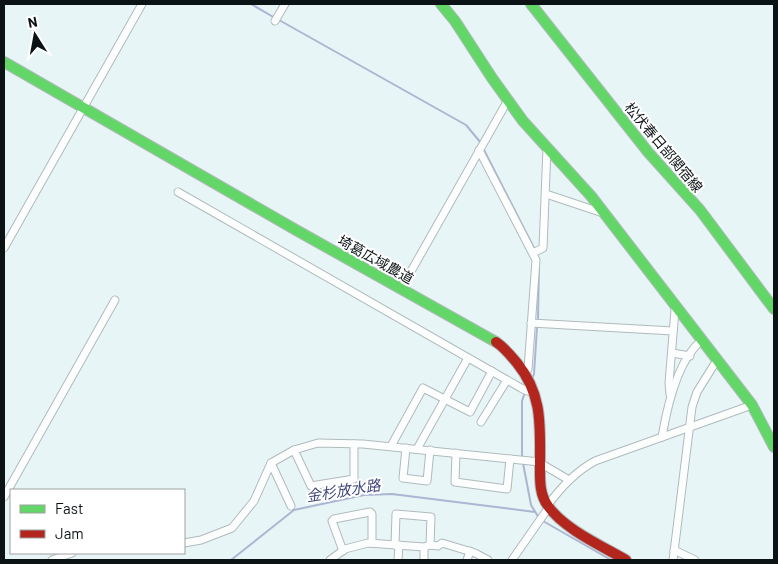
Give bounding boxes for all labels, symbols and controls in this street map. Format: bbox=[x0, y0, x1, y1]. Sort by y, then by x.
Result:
north arrow bbox=[10, 10, 60, 60]
text: N bbox=[26, 13, 39, 31]
street label: 松伏春日部関宿線 bbox=[621, 99, 707, 195]
street label: 埼葛広域農道 bbox=[335, 231, 417, 287]
water label: 金杉放水路 bbox=[305, 475, 383, 505]
legend bbox=[10, 489, 185, 554]
text: Fast bbox=[55, 499, 83, 517]
text: Jam bbox=[55, 524, 84, 542]

